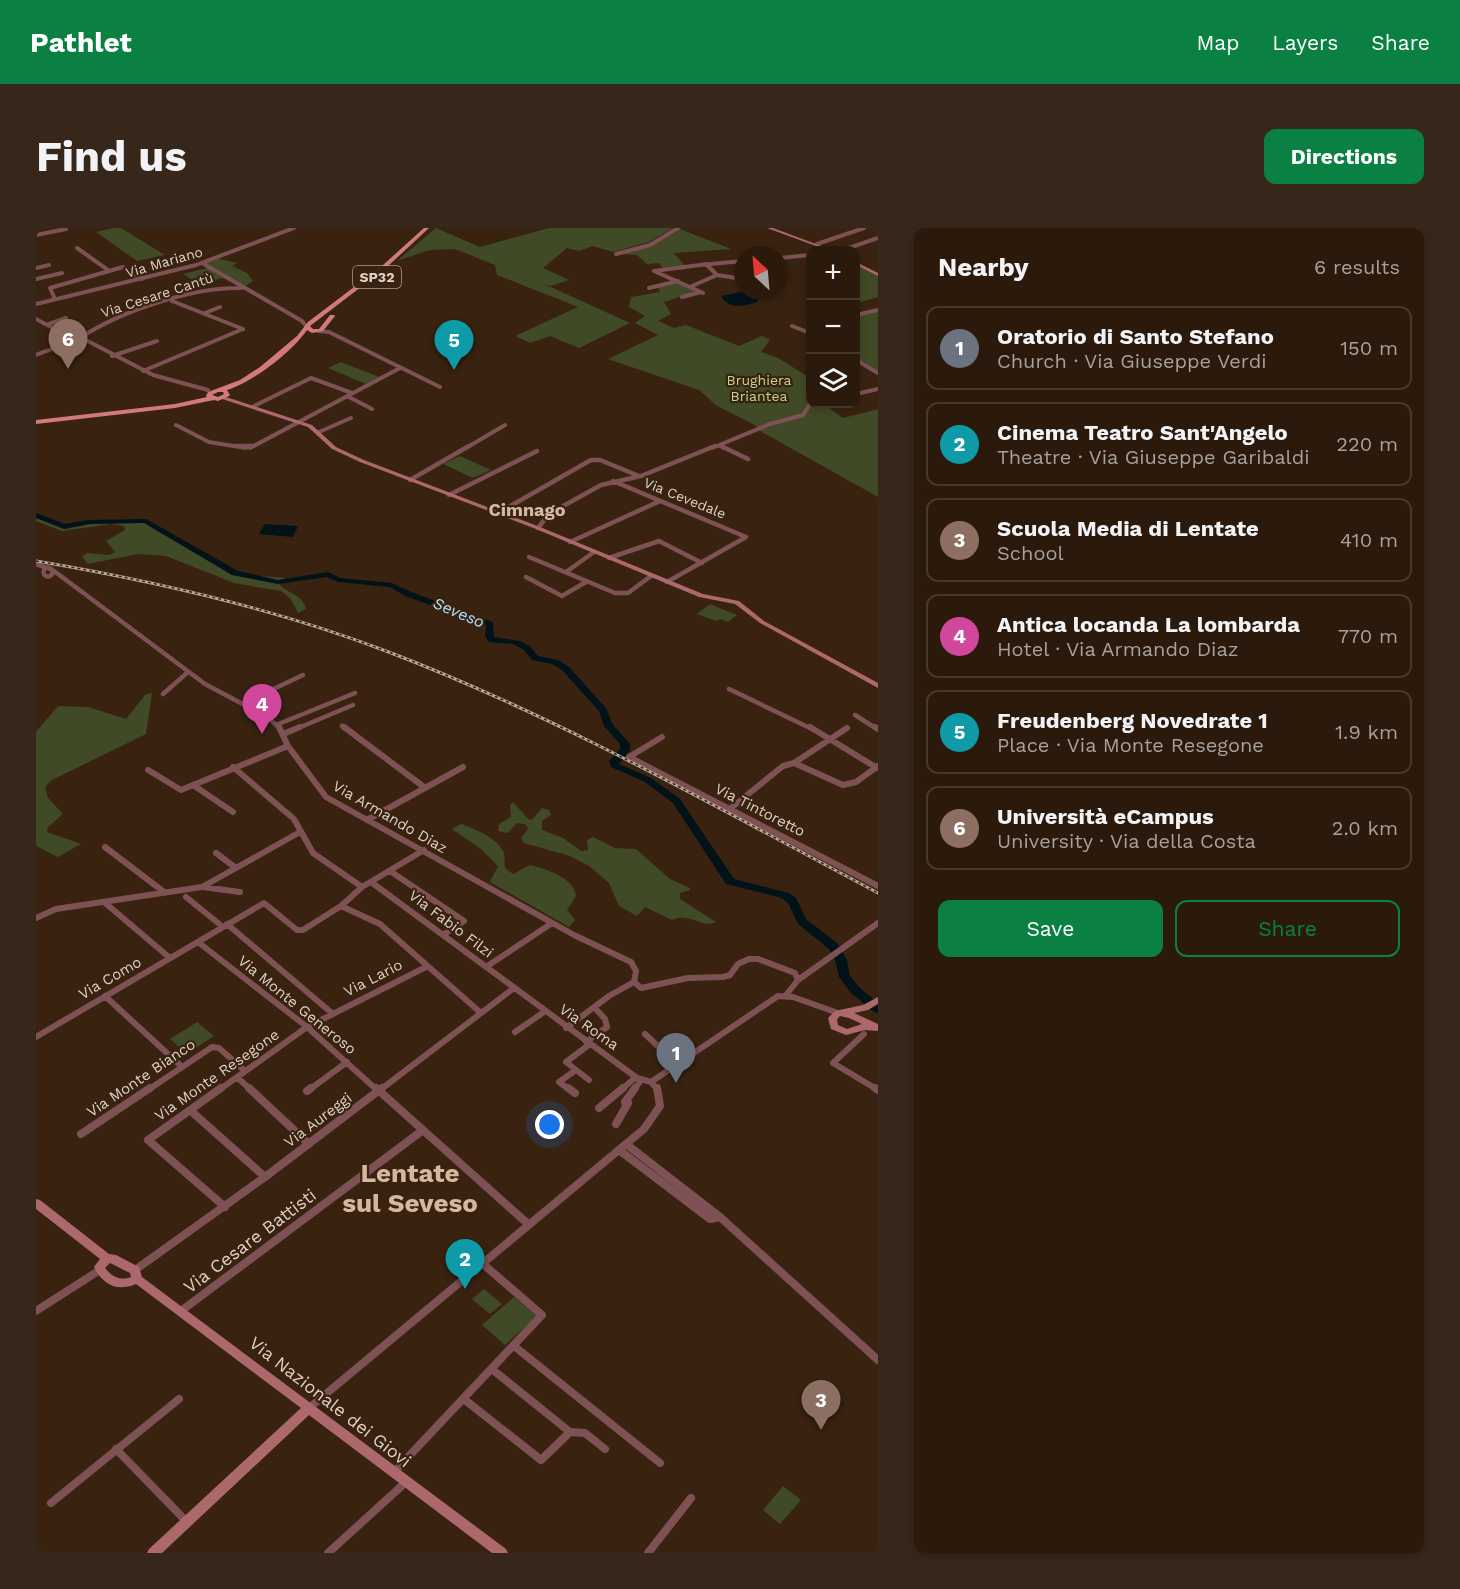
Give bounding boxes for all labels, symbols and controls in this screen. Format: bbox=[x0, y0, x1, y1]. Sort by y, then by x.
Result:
text: Pathlet bbox=[30, 26, 132, 59]
text: Map bbox=[1196, 30, 1239, 55]
text: Layers bbox=[1272, 30, 1338, 55]
text: Share bbox=[1371, 30, 1430, 55]
button: Directions bbox=[1264, 129, 1424, 184]
text: Find us bbox=[36, 132, 187, 181]
street label: Via Mariano bbox=[124, 243, 204, 281]
north arrow bbox=[734, 246, 788, 300]
map controls bbox=[806, 246, 860, 408]
button: + bbox=[806, 246, 860, 300]
text: Nearby bbox=[938, 252, 1029, 282]
text: 6 results bbox=[1314, 255, 1400, 279]
road number: SP32 bbox=[353, 266, 401, 288]
street label: Via Cesare Cantù bbox=[99, 269, 215, 321]
button: − bbox=[806, 300, 860, 354]
pin: 6 bbox=[48, 320, 87, 369]
pin: 5 bbox=[434, 320, 474, 370]
text: Oratorio di Santo Stefano bbox=[997, 324, 1274, 349]
text: 1 bbox=[955, 336, 964, 360]
text: 150 m bbox=[1340, 336, 1398, 360]
text: Church · Via Giuseppe Verdi bbox=[997, 349, 1267, 373]
button: layers bbox=[806, 354, 860, 408]
park label: Brughiera Briantea bbox=[727, 372, 791, 404]
text: Cinema Teatro Sant'Angelo bbox=[997, 420, 1288, 445]
text: 2 bbox=[954, 432, 965, 456]
text: 220 m bbox=[1336, 432, 1398, 456]
text: Theatre · Via Giuseppe Garibaldi bbox=[997, 445, 1310, 469]
street label: Via Cevedale bbox=[642, 474, 728, 522]
district label: Cimnago bbox=[489, 499, 566, 520]
text: Scuola Media di Lentate bbox=[997, 516, 1259, 541]
text: 3 bbox=[954, 528, 965, 552]
text: 410 m bbox=[1340, 528, 1398, 552]
text: School bbox=[997, 541, 1064, 565]
water label: Seveso bbox=[430, 593, 487, 632]
text: Antica locanda La lombarda bbox=[997, 612, 1300, 637]
text: 4 bbox=[953, 624, 966, 648]
text: 770 m bbox=[1338, 624, 1398, 648]
text: Hotel · Via Armando Diaz bbox=[997, 637, 1238, 661]
pin: 4 bbox=[242, 684, 282, 734]
text: Freudenberg Novedrate 1 bbox=[997, 708, 1268, 733]
text: 5 bbox=[954, 720, 965, 744]
text: 1.9 km bbox=[1335, 720, 1398, 744]
text: Place · Via Monte Resegone bbox=[997, 733, 1264, 757]
street label: Via Armando Diaz bbox=[330, 777, 450, 857]
street label: Via Tintoretto bbox=[712, 780, 808, 840]
text: Università eCampus bbox=[997, 804, 1214, 829]
text: 6 bbox=[953, 816, 966, 840]
text: 2.0 km bbox=[1332, 816, 1398, 840]
text: University · Via della Costa bbox=[997, 829, 1256, 853]
street label: Via Fabio Filzi bbox=[405, 886, 497, 962]
button: Save bbox=[938, 900, 1163, 957]
button: Share bbox=[1175, 900, 1400, 957]
street label: Via Monte Generoso bbox=[234, 952, 360, 1058]
street label: Via Como bbox=[75, 953, 145, 1003]
street label: Via Lario bbox=[341, 956, 405, 1000]
street label: Via Roma bbox=[556, 1000, 623, 1054]
street label: Via Monte Resegone bbox=[151, 1025, 283, 1125]
pin: 1 bbox=[656, 1034, 696, 1083]
street label: Via Monte Bianco bbox=[83, 1035, 199, 1121]
street label: Via Aureggi bbox=[281, 1089, 355, 1151]
your location bbox=[535, 1110, 564, 1139]
district label: Lentate sul Seveso bbox=[342, 1158, 478, 1218]
street label: Via Cesare Battisti bbox=[179, 1184, 320, 1297]
pin: 2 bbox=[446, 1240, 484, 1289]
street label: Via Nazionale dei Giovi bbox=[245, 1332, 415, 1471]
pin: 3 bbox=[802, 1380, 840, 1430]

